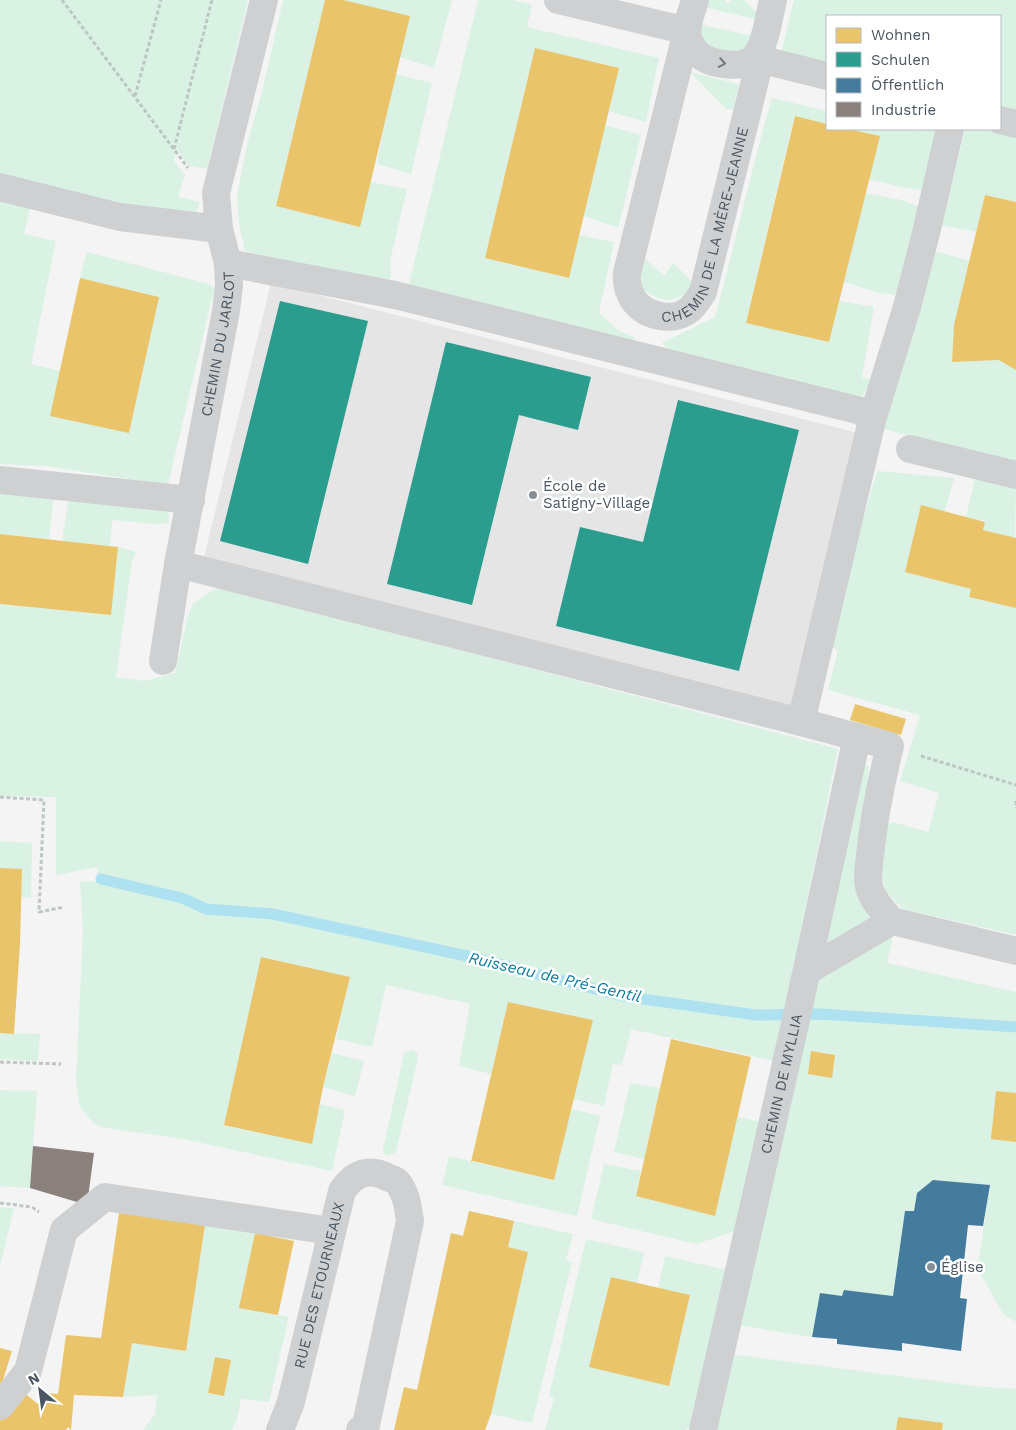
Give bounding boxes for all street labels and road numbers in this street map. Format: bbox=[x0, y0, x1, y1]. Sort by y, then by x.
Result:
street label: CHEMIN DE LA MÈRE-JEANNE bbox=[661, 125, 752, 326]
street label: CHEMIN DU JARLOT bbox=[197, 271, 238, 418]
street label: CHEMIN DE MYLLIA bbox=[757, 1012, 806, 1156]
street label: RUE DES ETOURNEAUX bbox=[290, 1200, 348, 1370]

